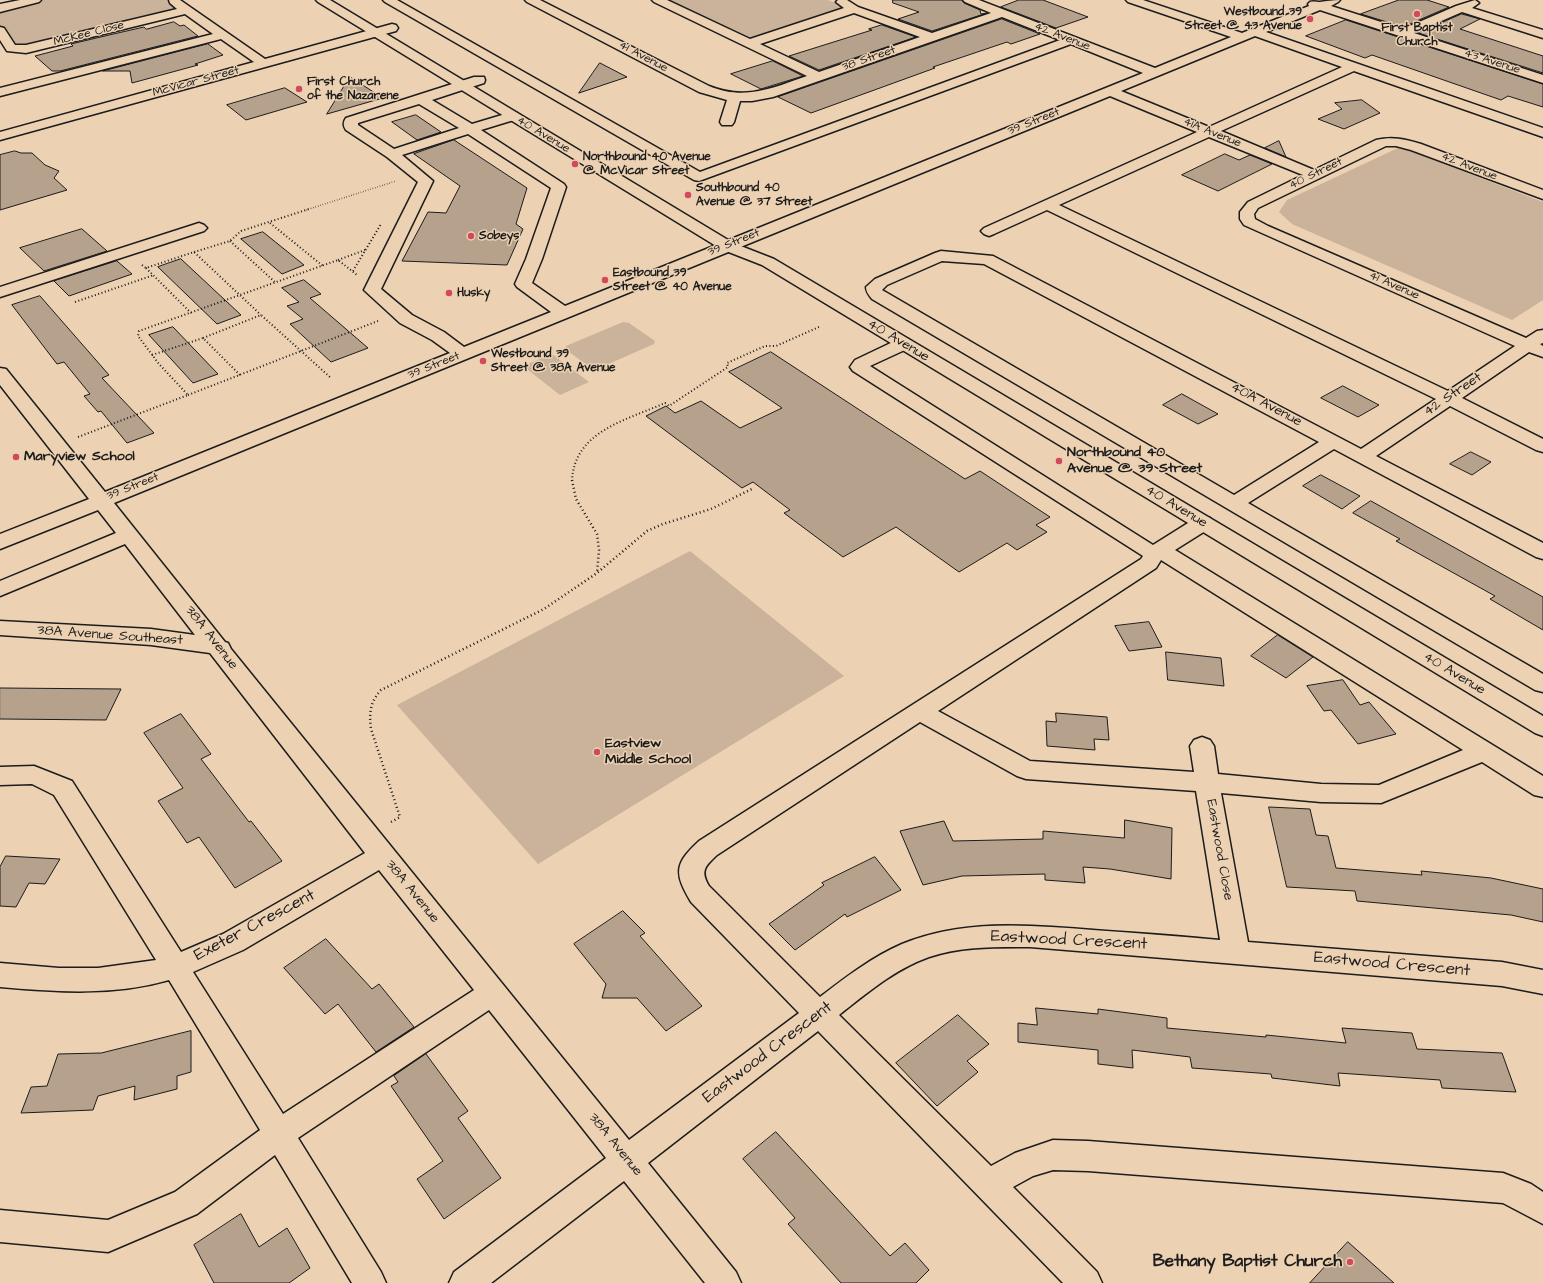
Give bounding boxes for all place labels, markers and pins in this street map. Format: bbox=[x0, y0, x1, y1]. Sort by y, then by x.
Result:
place label: Westbound 39 Street @ 43 Avenue bbox=[1185, 5, 1302, 33]
marker: First Baptist Church bbox=[1412, 9, 1422, 19]
marker: Westbound 39 Street @ 43 Avenue bbox=[1305, 14, 1315, 24]
place label: First Baptist Church bbox=[1381, 21, 1453, 49]
place label: First Church of the Nazarene bbox=[307, 75, 399, 103]
marker: First Church of the Nazarene bbox=[294, 84, 304, 94]
place label: Northbound 40 Avenue @ McVicar Street bbox=[583, 150, 711, 178]
marker: Northbound 40 Avenue @ McVicar Street bbox=[570, 159, 580, 169]
place label: Southbound 40 Avenue @ 37 Street bbox=[696, 181, 812, 209]
marker: Southbound 40 Avenue @ 37 Street bbox=[683, 190, 693, 200]
place label: Sobeys bbox=[479, 229, 519, 243]
marker: Sobeys bbox=[466, 231, 476, 241]
place label: Eastbound 39 Street @ 40 Avenue bbox=[613, 266, 732, 294]
marker: Eastbound 39 Street @ 40 Avenue bbox=[600, 275, 610, 285]
place label: Husky bbox=[457, 286, 490, 300]
marker: Husky bbox=[444, 288, 454, 298]
place label: Westbound 39 Street @ 38A Avenue bbox=[491, 347, 616, 375]
marker: Westbound 39 Street @ 38A Avenue bbox=[478, 356, 488, 366]
place label: Northbound 40 Avenue @ 39 Street bbox=[1067, 445, 1202, 478]
place label: Maryview School bbox=[24, 449, 135, 465]
marker: Maryview School bbox=[11, 452, 21, 462]
marker: Northbound 40 Avenue @ 39 Street bbox=[1054, 456, 1064, 466]
place label: Eastview Middle School bbox=[605, 736, 691, 768]
marker: Eastview Middle School bbox=[592, 747, 602, 757]
place label: Bethany Baptist Church bbox=[1153, 1252, 1342, 1272]
marker: Bethany Baptist Church bbox=[1345, 1257, 1355, 1267]

